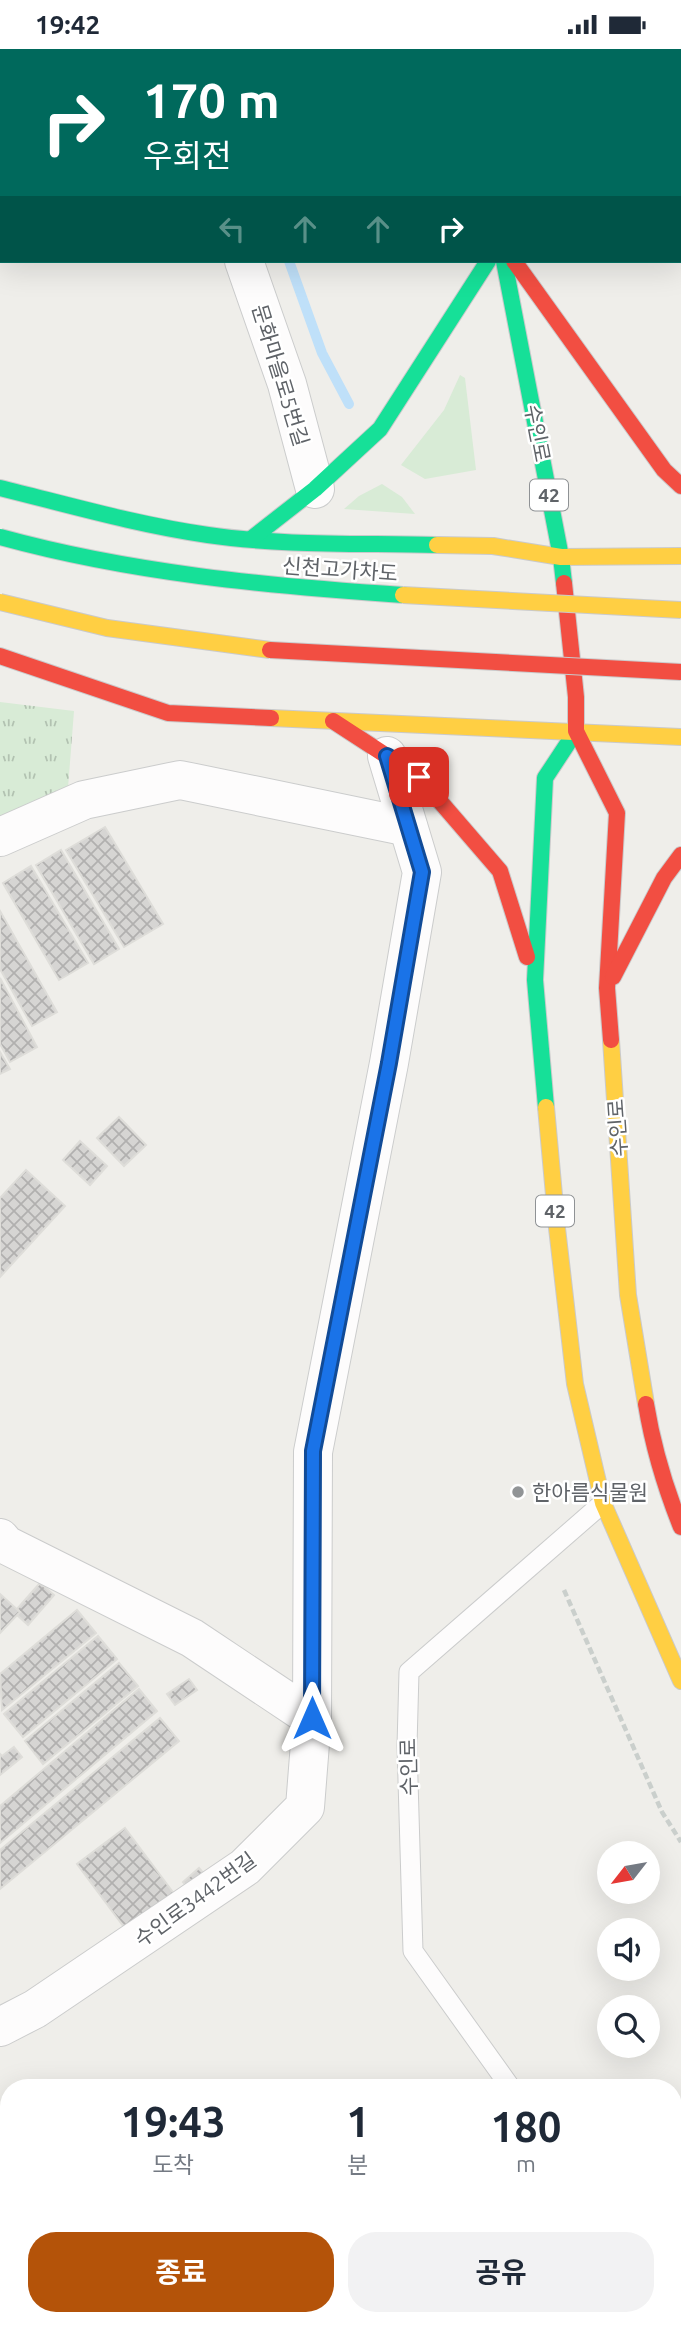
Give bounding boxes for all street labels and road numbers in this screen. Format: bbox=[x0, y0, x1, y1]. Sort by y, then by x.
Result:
street label: 문화마을로5번길 bbox=[248, 301, 314, 449]
street label: 수인로 bbox=[521, 402, 555, 464]
road number: 42 bbox=[530, 479, 568, 511]
street label: 신천고가차도 bbox=[281, 553, 399, 585]
street label: 수인로 bbox=[603, 1098, 631, 1158]
road number: 42 bbox=[536, 1195, 574, 1227]
street label: 수인로 bbox=[395, 1738, 421, 1796]
street label: 수인로3442번길 bbox=[130, 1847, 260, 1951]

